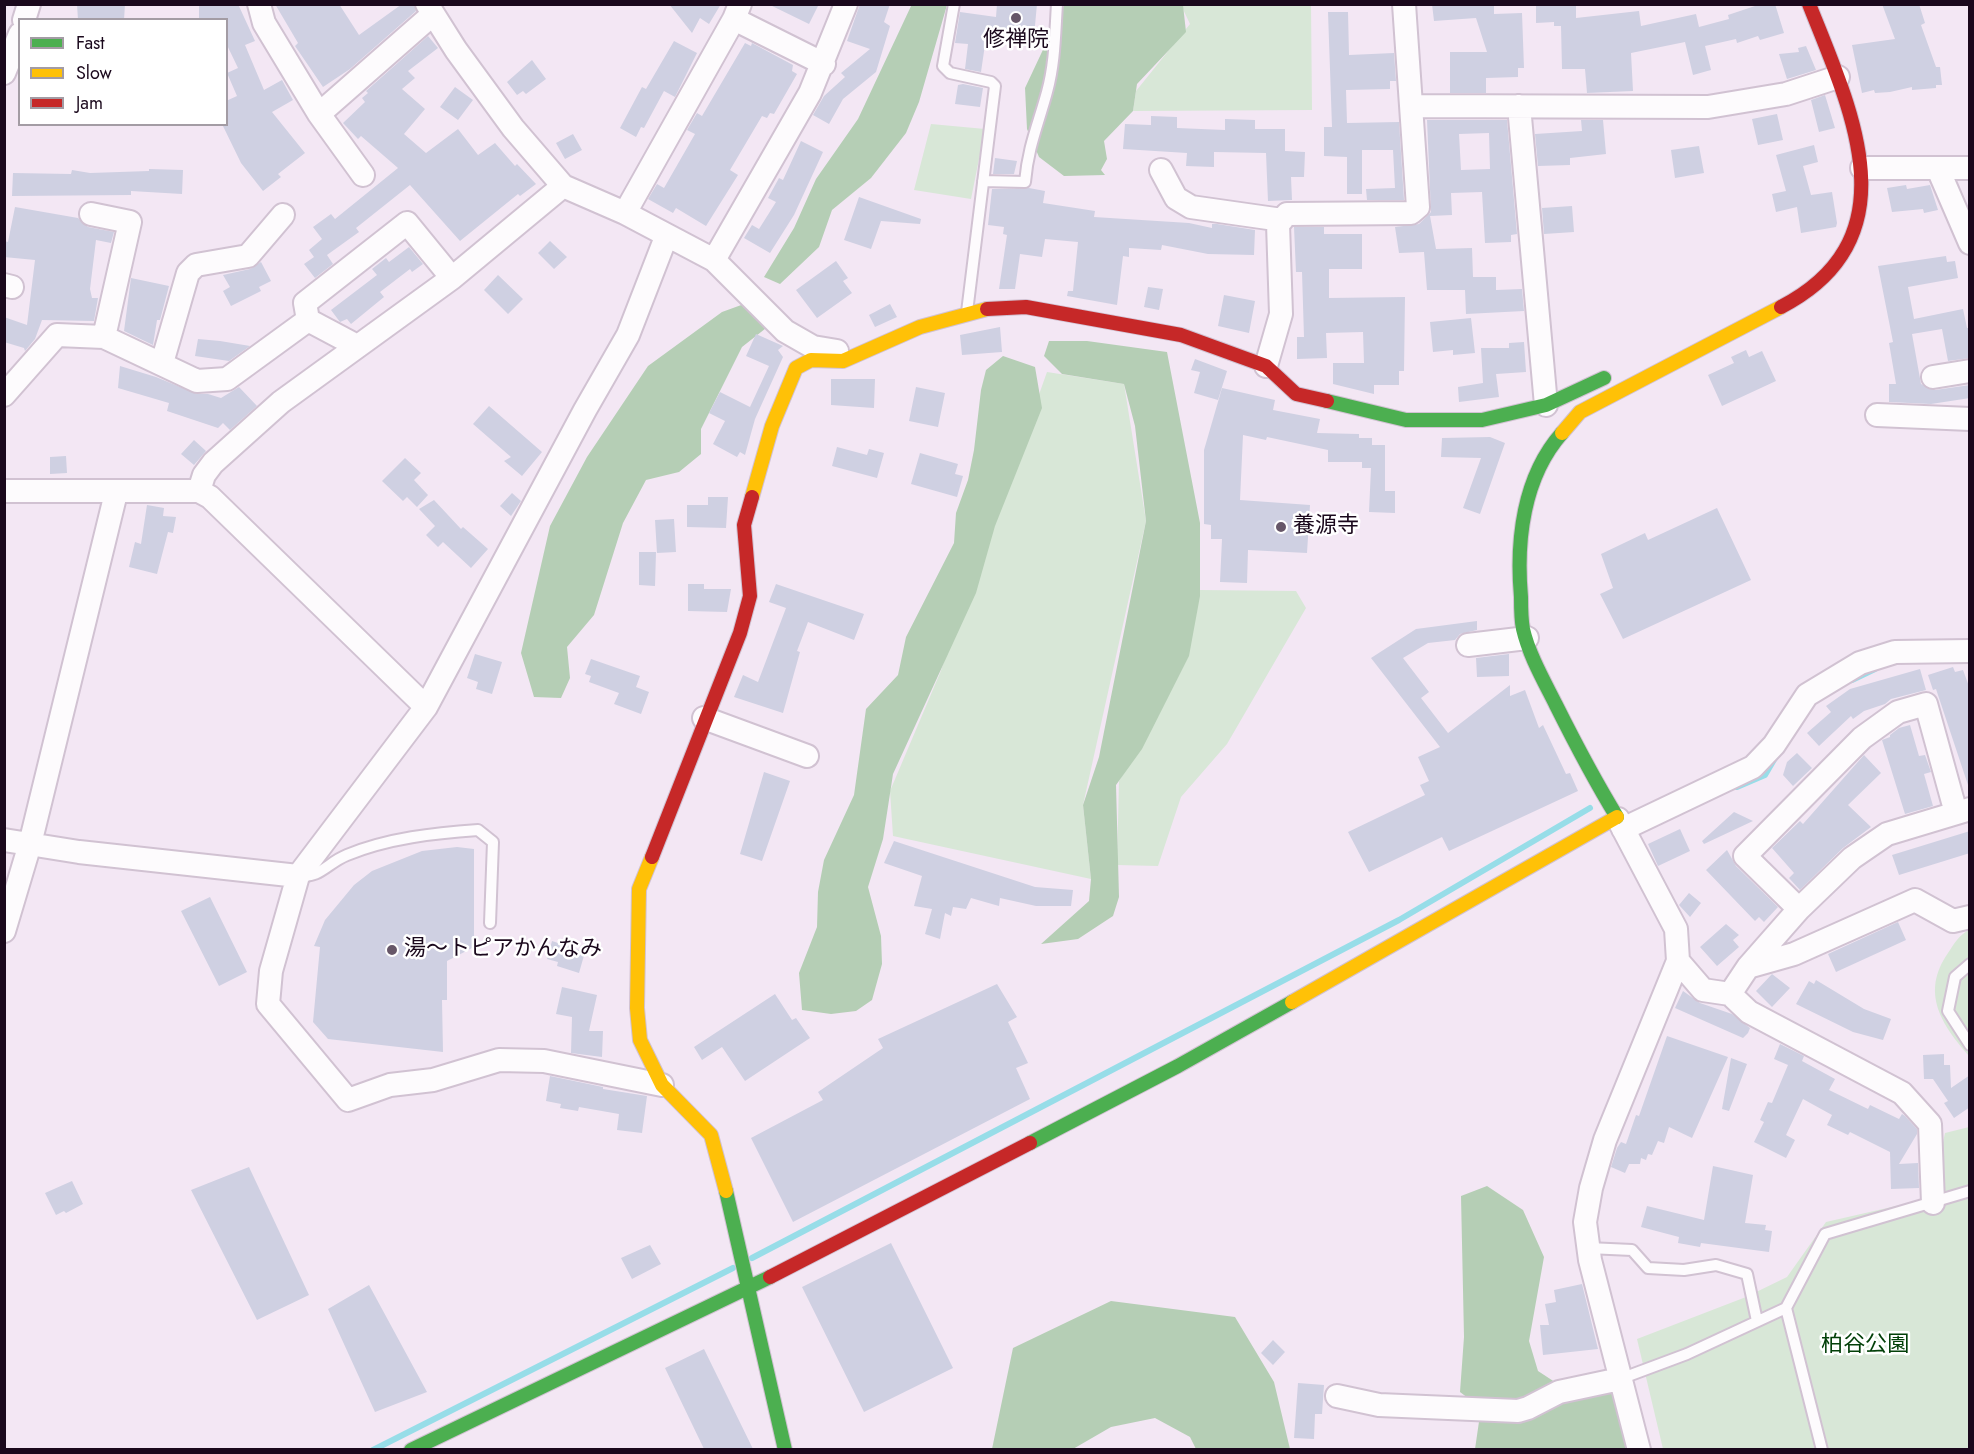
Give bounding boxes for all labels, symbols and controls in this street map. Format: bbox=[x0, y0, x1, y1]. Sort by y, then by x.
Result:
marker: 修禅院 bbox=[1009, 11, 1023, 25]
legend bbox=[18, 18, 228, 126]
place label: 修禅院 bbox=[983, 28, 1049, 54]
text: Fast bbox=[76, 30, 105, 56]
text: Slow bbox=[76, 60, 112, 86]
text: Jam bbox=[76, 90, 103, 116]
place label: 養源寺 bbox=[1293, 514, 1359, 540]
marker: 養源寺 bbox=[1274, 520, 1288, 534]
place label: 湯～トピアかんなみ bbox=[404, 937, 602, 963]
marker: 湯～トピアかんなみ bbox=[385, 943, 399, 957]
park label: 柏谷公園 bbox=[1821, 1333, 1909, 1359]

